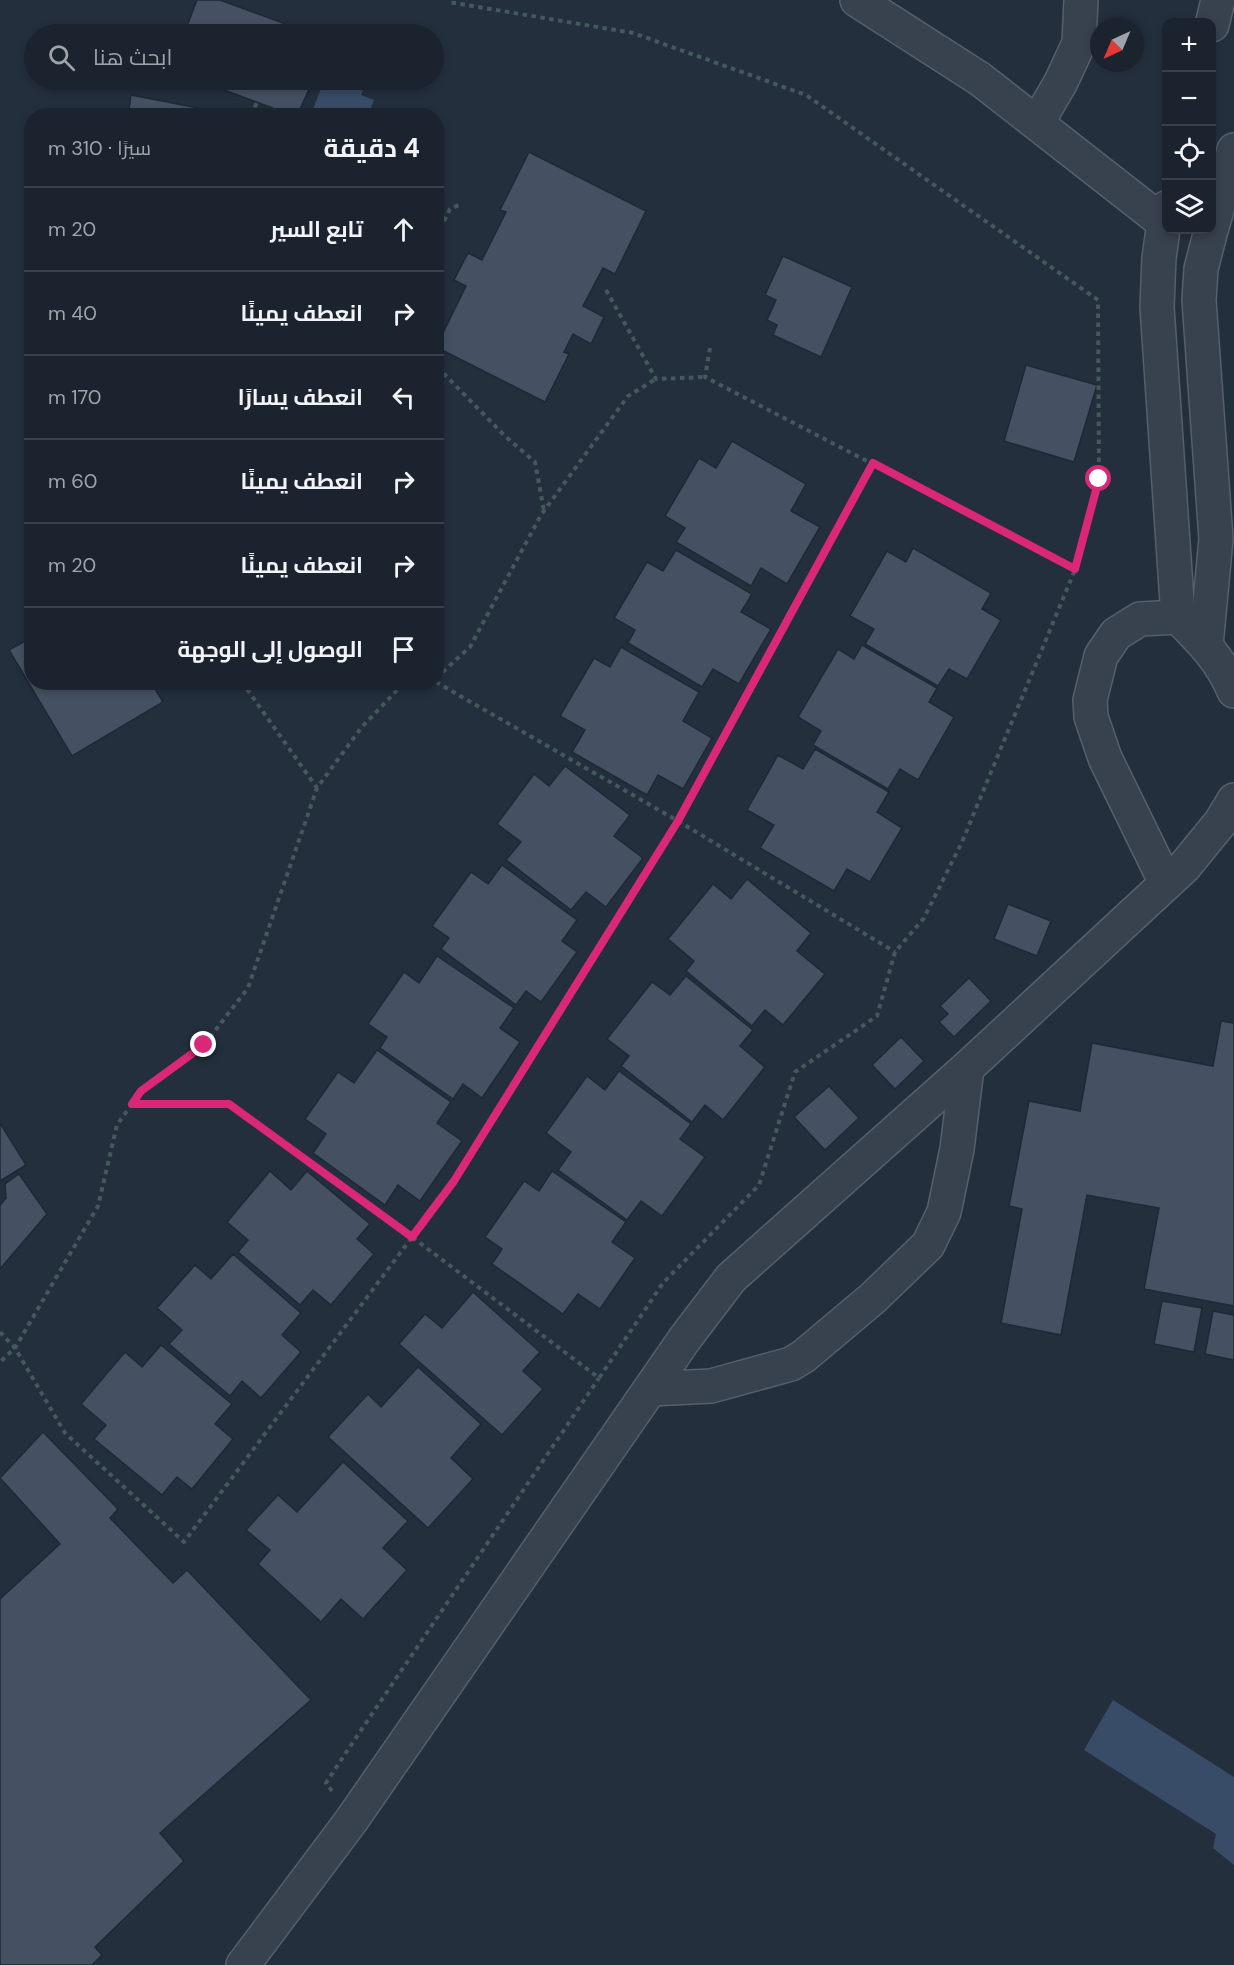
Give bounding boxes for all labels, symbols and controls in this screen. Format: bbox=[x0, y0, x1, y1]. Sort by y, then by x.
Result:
north arrow bbox=[1090, 18, 1144, 72]
map controls bbox=[1162, 18, 1216, 234]
button: + bbox=[1162, 18, 1216, 72]
search box bbox=[24, 24, 444, 90]
icon: search bbox=[45, 41, 78, 74]
text: ابحث هنا bbox=[93, 43, 172, 72]
button: − bbox=[1162, 72, 1216, 126]
button: locate bbox=[1162, 126, 1216, 180]
text: 4 دقيقة bbox=[323, 131, 420, 165]
text: سيرًا · 310 m bbox=[48, 135, 151, 161]
button: layers bbox=[1162, 180, 1216, 234]
icon: ahead bbox=[387, 213, 420, 246]
text: تابع السير bbox=[270, 215, 363, 244]
text: 20 m bbox=[48, 216, 96, 242]
icon: right bbox=[387, 297, 420, 330]
text: انعطف يمينًا bbox=[241, 299, 363, 328]
text: 40 m bbox=[48, 300, 97, 326]
icon: left bbox=[387, 381, 420, 414]
text: انعطف يسارًا bbox=[238, 383, 363, 412]
text: 170 m bbox=[48, 384, 101, 410]
icon: right bbox=[387, 465, 420, 498]
route start bbox=[1085, 465, 1111, 491]
text: انعطف يمينًا bbox=[241, 467, 363, 496]
text: 60 m bbox=[48, 468, 97, 494]
icon: right bbox=[387, 549, 420, 582]
text: انعطف يمينًا bbox=[241, 551, 363, 580]
text: 20 m bbox=[48, 552, 96, 578]
icon: arrive bbox=[387, 633, 420, 666]
text: الوصول إلى الوجهة bbox=[177, 635, 363, 664]
route end bbox=[190, 1031, 216, 1057]

